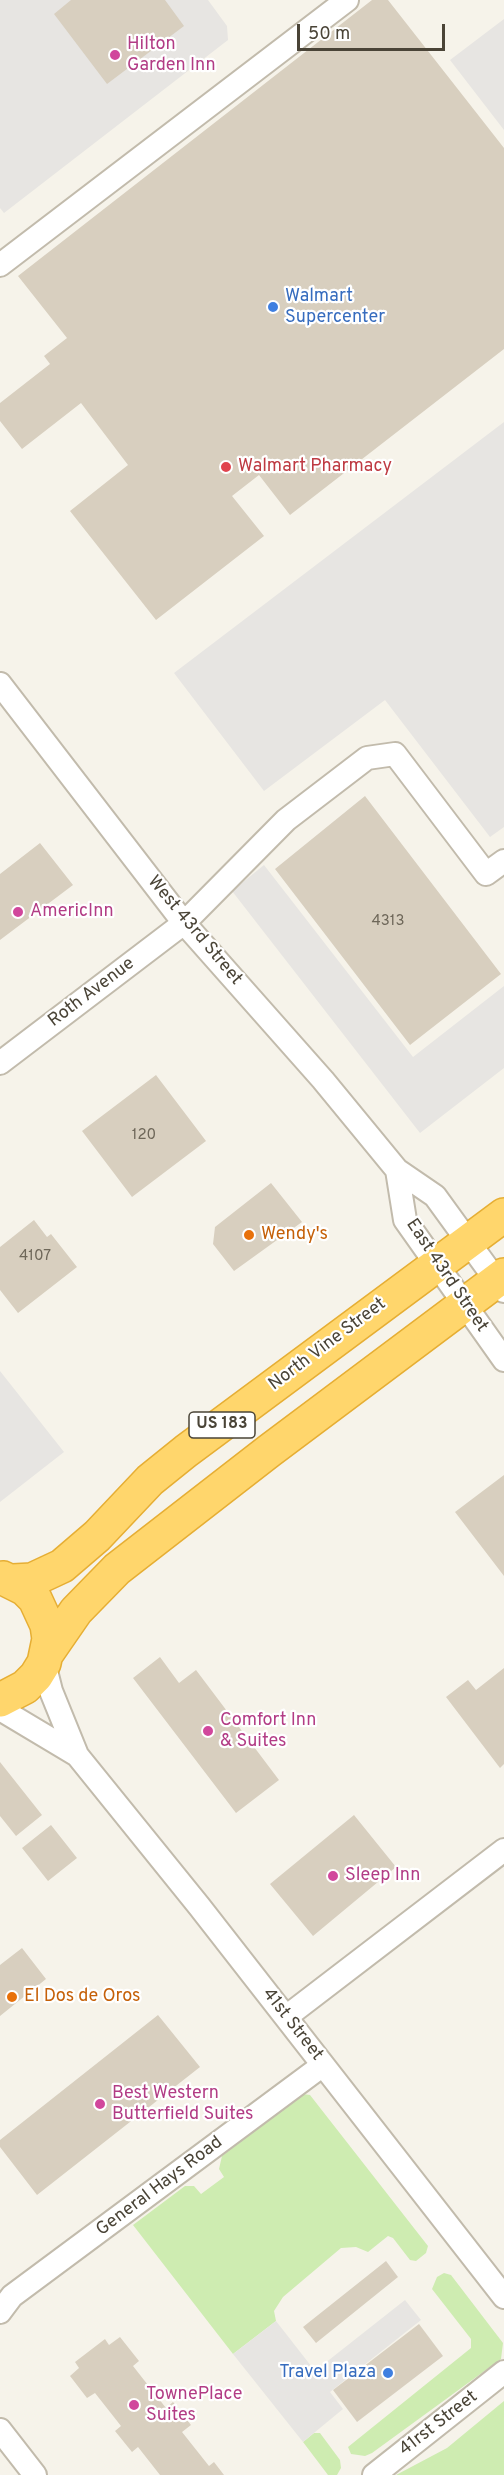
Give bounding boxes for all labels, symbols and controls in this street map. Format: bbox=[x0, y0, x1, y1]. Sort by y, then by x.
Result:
scale bar bbox=[300, 12, 448, 50]
text: 50 m bbox=[308, 23, 350, 46]
place label: Hilton Garden Inn bbox=[127, 34, 216, 76]
marker: Hilton Garden Inn bbox=[108, 48, 122, 62]
place label: Walmart Supercenter bbox=[285, 286, 385, 328]
marker: Walmart Supercenter bbox=[266, 300, 280, 314]
place label: Walmart Pharmacy bbox=[238, 456, 392, 478]
marker: Walmart Pharmacy bbox=[219, 460, 233, 474]
street label: West 43rd Street bbox=[142, 872, 246, 990]
place label: AmericInn bbox=[30, 901, 114, 923]
marker: AmericInn bbox=[11, 905, 25, 919]
house number: 4313 bbox=[372, 913, 404, 931]
street label: Roth Avenue bbox=[45, 954, 139, 1032]
house number: 120 bbox=[132, 1127, 156, 1145]
street label: East 43rd Street bbox=[400, 1215, 492, 1337]
place label: Wendy's bbox=[261, 1224, 328, 1246]
marker: Wendy's bbox=[242, 1228, 256, 1242]
house number: 4107 bbox=[19, 1248, 51, 1266]
street label: North Vine Street bbox=[265, 1294, 391, 1396]
road number: US 183 bbox=[189, 1412, 255, 1438]
place label: Comfort Inn & Suites bbox=[220, 1710, 316, 1752]
marker: Comfort Inn & Suites bbox=[201, 1724, 215, 1738]
place label: Sleep Inn bbox=[345, 1865, 420, 1887]
marker: Sleep Inn bbox=[326, 1869, 340, 1883]
street label: 41st Street bbox=[257, 1984, 327, 2066]
place label: El Dos de Oros bbox=[24, 1986, 140, 2008]
marker: El Dos de Oros bbox=[5, 1990, 19, 2004]
place label: Best Western Butterfield Suites bbox=[112, 2083, 253, 2126]
marker: Best Western Butterfield Suites bbox=[93, 2097, 107, 2111]
street label: General Hays Road bbox=[93, 2132, 227, 2242]
place label: Travel Plaza bbox=[279, 2362, 376, 2384]
marker: Travel Plaza bbox=[381, 2366, 395, 2380]
place label: TownePlace Suites bbox=[146, 2384, 242, 2426]
street label: 41rst Street bbox=[395, 2387, 483, 2461]
marker: TownePlace Suites bbox=[127, 2398, 141, 2412]

